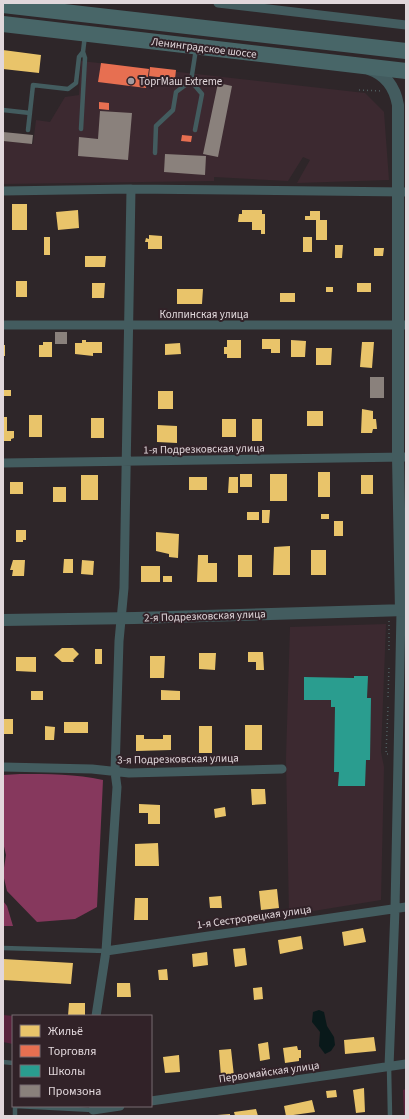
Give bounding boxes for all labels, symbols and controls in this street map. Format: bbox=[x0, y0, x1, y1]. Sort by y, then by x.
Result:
street label: Ленинградское шоссе bbox=[150, 34, 258, 62]
place label: ТоргМаш Extreme bbox=[139, 74, 223, 89]
marker: ТоргМаш Extreme bbox=[126, 76, 136, 86]
street label: Колпинская улица bbox=[159, 307, 249, 322]
street label: 1-я Подрезковская улица bbox=[143, 440, 265, 458]
street label: 2-я Подрезковская улица bbox=[144, 606, 266, 626]
street label: 3-я Подрезковская улица bbox=[117, 750, 239, 768]
street label: 1-я Сестрорецкая улица bbox=[196, 902, 312, 932]
legend bbox=[12, 1015, 152, 1107]
text: Жильё bbox=[48, 1023, 83, 1040]
text: Торговля bbox=[48, 1043, 96, 1060]
street label: Первомайская улица bbox=[218, 1058, 320, 1086]
text: Школы bbox=[48, 1063, 85, 1080]
text: Промзона bbox=[48, 1083, 101, 1100]

